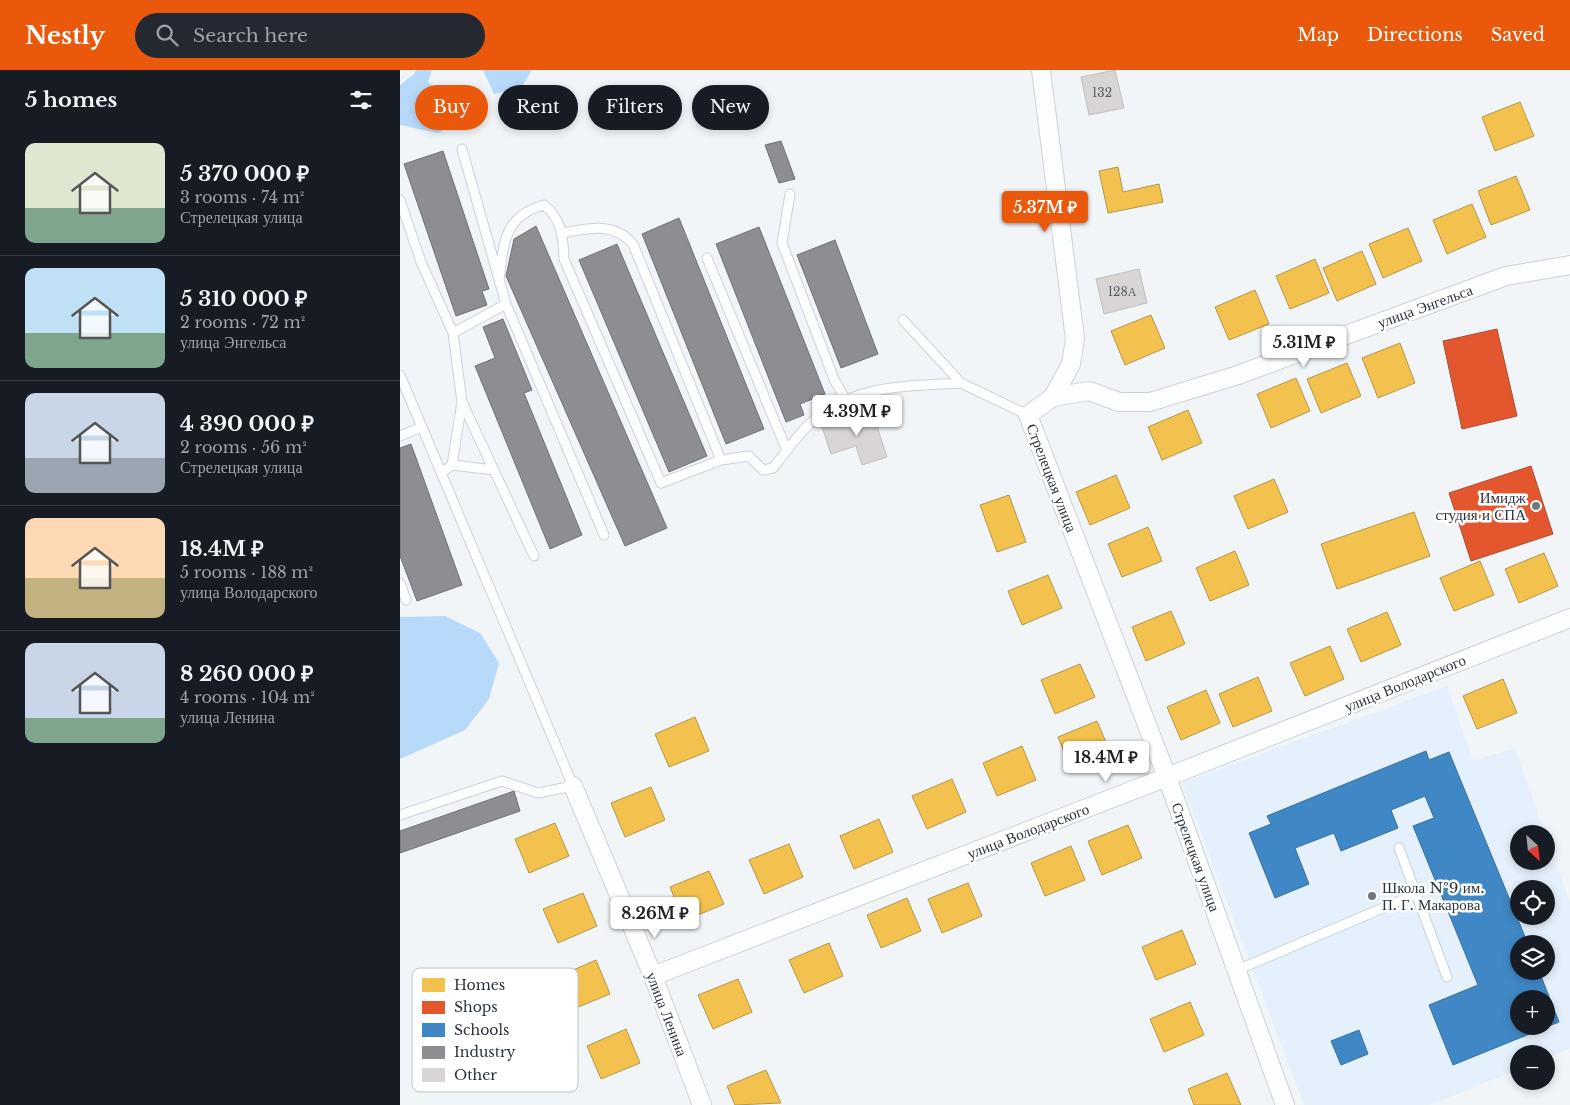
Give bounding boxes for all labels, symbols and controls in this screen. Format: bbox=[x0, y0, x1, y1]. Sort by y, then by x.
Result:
search box bbox=[135, 13, 485, 58]
text: Nestly bbox=[25, 21, 105, 50]
icon: search bbox=[153, 21, 181, 49]
text: Search here bbox=[193, 24, 308, 47]
text: Map bbox=[1297, 24, 1339, 46]
text: Directions bbox=[1367, 24, 1463, 46]
text: Saved bbox=[1491, 24, 1545, 46]
chip: Buy bbox=[415, 85, 488, 130]
chip: Rent bbox=[498, 85, 578, 130]
chip: Filters bbox=[588, 85, 682, 130]
chip: New bbox=[692, 85, 769, 130]
house number: 132 bbox=[1092, 85, 1112, 100]
icon: filters bbox=[347, 86, 375, 114]
text: 5 homes bbox=[25, 87, 117, 113]
text: 5 370 000 ₽ bbox=[180, 161, 309, 187]
icon: home bbox=[65, 163, 125, 223]
text: 3 rooms · 74 m² bbox=[180, 187, 304, 207]
pin: 5.37M ₽ bbox=[999, 190, 1091, 233]
text: 5.37M ₽ bbox=[1013, 197, 1077, 217]
text: Стрелецкая улица bbox=[180, 207, 303, 227]
street label: улица Энгельса bbox=[1375, 280, 1475, 332]
house number: 128А bbox=[1108, 284, 1137, 299]
text: 5 310 000 ₽ bbox=[180, 286, 307, 312]
icon: home bbox=[65, 288, 125, 348]
text: 2 rooms · 72 m² bbox=[180, 312, 305, 332]
pin: 5.31M ₽ bbox=[1258, 326, 1350, 368]
text: улица Энгельса bbox=[180, 332, 286, 352]
text: 5.31M ₽ bbox=[1273, 332, 1335, 352]
pin: 4.39M ₽ bbox=[811, 394, 903, 437]
text: 4.39M ₽ bbox=[823, 401, 891, 421]
text: 4 390 000 ₽ bbox=[180, 411, 314, 437]
icon: home bbox=[65, 413, 125, 473]
street label: Стрелецкая улица bbox=[1023, 421, 1082, 535]
text: 2 rooms · 56 m² bbox=[180, 437, 307, 457]
text: Стрелецкая улица bbox=[180, 457, 303, 477]
place label: Имидж студия и СПА bbox=[1436, 488, 1527, 524]
marker: Имидж студия и СПА bbox=[1530, 500, 1542, 512]
text: 18.4M ₽ bbox=[180, 536, 264, 562]
icon: home bbox=[65, 538, 125, 598]
text: 5 rooms · 188 m² bbox=[180, 562, 313, 582]
text: улица Володарского bbox=[180, 582, 318, 602]
street label: улица Володарского bbox=[1342, 650, 1468, 716]
text: 8 260 000 ₽ bbox=[180, 661, 314, 687]
icon: home bbox=[65, 663, 125, 723]
text: 4 rooms · 104 m² bbox=[180, 687, 315, 707]
text: улица Ленина bbox=[180, 707, 275, 727]
pin: 18.4M ₽ bbox=[1060, 740, 1152, 783]
text: 18.4M ₽ bbox=[1074, 747, 1138, 767]
street label: улица Володарского bbox=[964, 799, 1092, 863]
street label: Стрелецкая улица bbox=[1167, 800, 1225, 915]
north arrow bbox=[1510, 825, 1555, 870]
map controls bbox=[1510, 825, 1555, 1090]
place label: Школа №9 им. П. Г. Макарова bbox=[1382, 878, 1484, 914]
button: locate bbox=[1510, 880, 1555, 925]
marker: Школа №9 им. П. Г. Макарова bbox=[1366, 890, 1378, 902]
pin: 8.26M ₽ bbox=[609, 896, 701, 939]
text: 8.26M ₽ bbox=[621, 903, 689, 923]
button: layers bbox=[1510, 935, 1555, 980]
legend bbox=[412, 968, 578, 1092]
street label: улица Ленина bbox=[642, 969, 692, 1059]
text: Homes bbox=[454, 976, 505, 994]
button: + bbox=[1510, 990, 1555, 1035]
text: Shops bbox=[454, 998, 498, 1016]
text: Schools bbox=[454, 1021, 509, 1039]
text: Industry bbox=[454, 1043, 516, 1061]
button: − bbox=[1510, 1045, 1555, 1090]
text: Other bbox=[454, 1066, 497, 1084]

